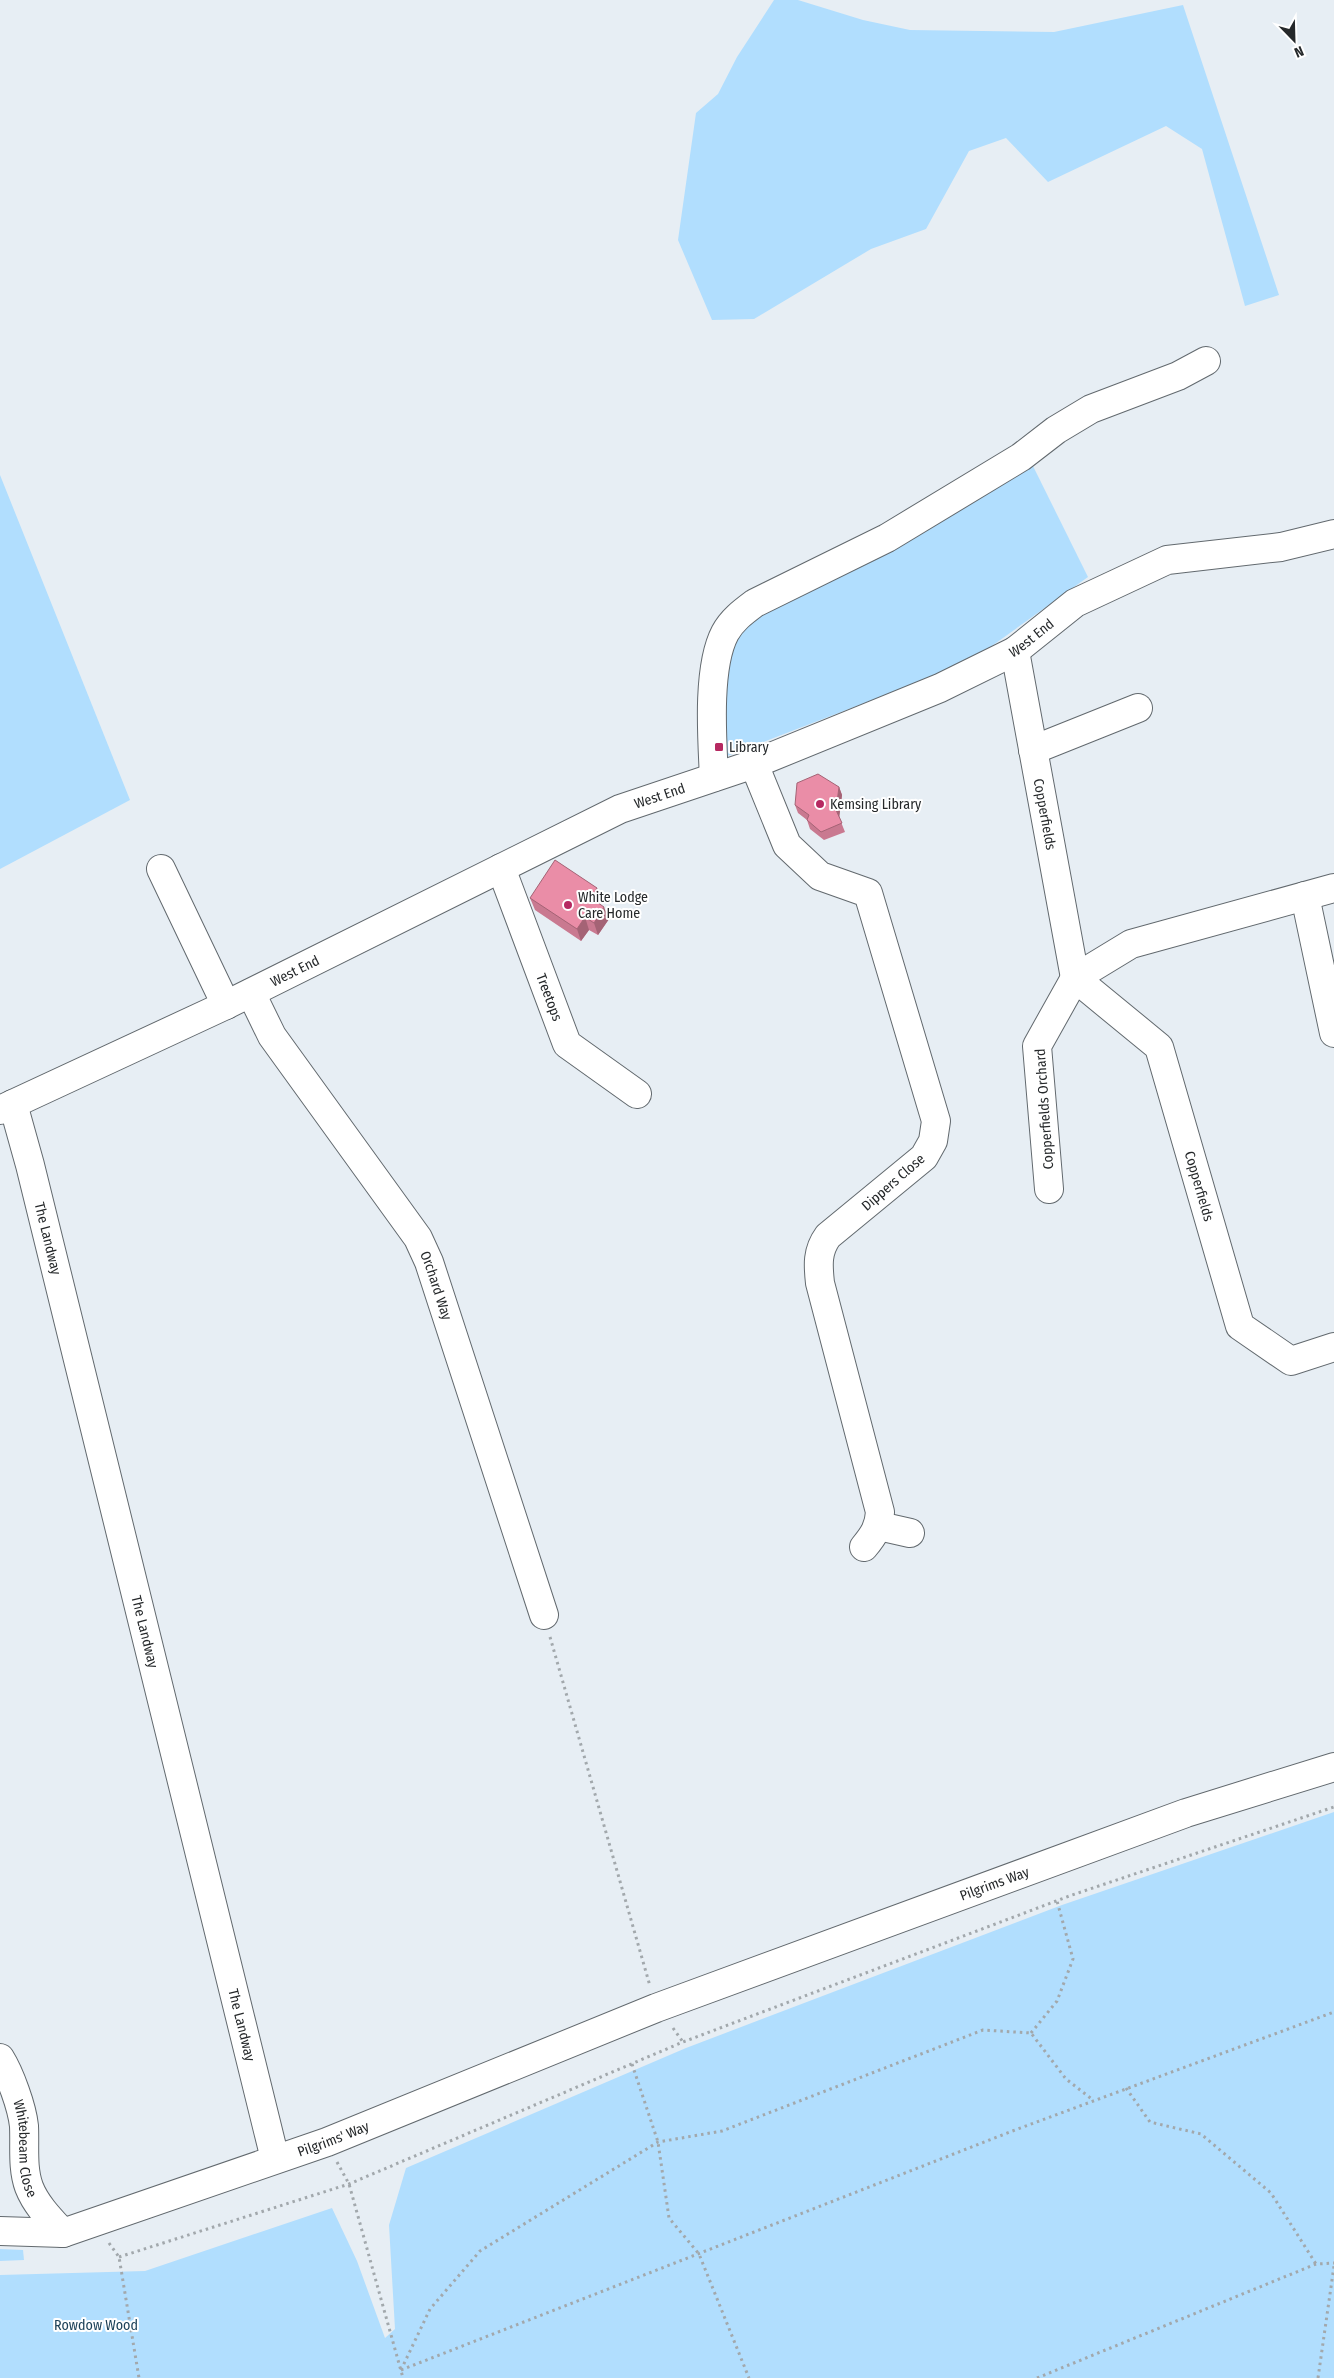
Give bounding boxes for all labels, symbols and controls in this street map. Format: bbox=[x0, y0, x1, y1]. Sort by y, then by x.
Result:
north arrow bbox=[1269, 15, 1319, 65]
text: N bbox=[1292, 42, 1306, 61]
street label: West End bbox=[1007, 615, 1057, 661]
place label: Library bbox=[729, 739, 769, 756]
marker: Library bbox=[713, 741, 725, 753]
street label: Copperfields bbox=[1030, 777, 1059, 851]
street label: West End bbox=[632, 780, 687, 813]
place label: Kemsing Library bbox=[830, 796, 922, 813]
marker: Kemsing Library bbox=[814, 798, 826, 810]
place label: White Lodge Care Home bbox=[578, 889, 648, 922]
marker: White Lodge Care Home bbox=[562, 899, 574, 911]
street label: West End bbox=[268, 952, 322, 991]
street label: Treetops bbox=[532, 971, 566, 1024]
street label: Copperfields Orchard bbox=[1032, 1048, 1057, 1170]
street label: Copperfields bbox=[1181, 1149, 1217, 1223]
street label: Dippers Close bbox=[858, 1150, 929, 1214]
street label: The Landway bbox=[31, 1201, 65, 1277]
street label: Orchard Way bbox=[416, 1248, 456, 1323]
street label: The Landway bbox=[127, 1594, 162, 1670]
street label: Pilgrims Way bbox=[957, 1863, 1032, 1905]
street label: The Landway bbox=[224, 1987, 259, 2064]
street label: Whitebeam Close bbox=[9, 2098, 41, 2201]
street label: Pilgrims' Way bbox=[295, 2118, 372, 2161]
park label: Rowdow Wood bbox=[54, 2317, 138, 2334]

